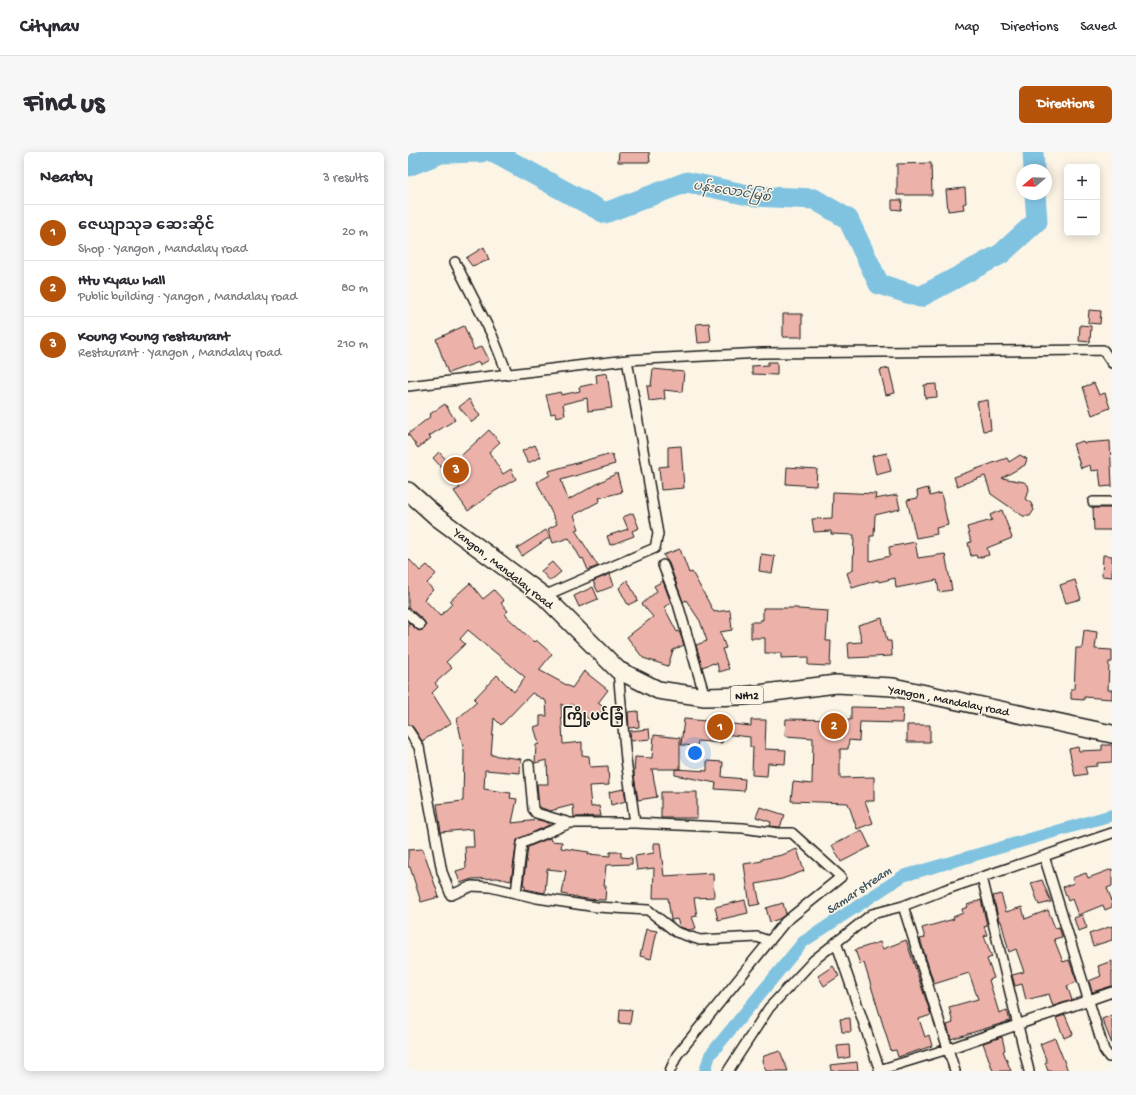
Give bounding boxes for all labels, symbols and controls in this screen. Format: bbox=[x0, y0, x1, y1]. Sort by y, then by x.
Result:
text: Citynav bbox=[20, 16, 79, 39]
text: Map bbox=[955, 19, 979, 36]
text: Directions bbox=[1001, 19, 1058, 36]
text: Saved bbox=[1080, 19, 1116, 36]
button: Directions bbox=[1019, 86, 1112, 123]
text: Find us bbox=[24, 88, 104, 121]
north arrow bbox=[1016, 164, 1052, 200]
map controls bbox=[1064, 164, 1100, 236]
button: + bbox=[1064, 164, 1100, 200]
text: Nearby bbox=[40, 168, 93, 188]
text: 3 results bbox=[323, 171, 368, 186]
water label: ပန်းလောင်မြစ် bbox=[691, 175, 774, 208]
button: − bbox=[1064, 200, 1100, 236]
text: ဇေယျာသုခ ဆေးဆိုင် bbox=[78, 217, 215, 235]
text: 1 bbox=[50, 225, 56, 240]
text: 20 m bbox=[342, 225, 368, 240]
text: Shop · Yangon , Mandalay road bbox=[78, 242, 247, 257]
text: Htu Kyaw hall bbox=[78, 272, 165, 290]
text: 2 bbox=[50, 281, 56, 296]
text: 80 m bbox=[341, 281, 368, 296]
text: Public building · Yangon , Mandalay road bbox=[78, 290, 297, 305]
text: Koung Koung restaurant bbox=[78, 328, 230, 346]
text: 3 bbox=[50, 337, 56, 352]
text: 210 m bbox=[337, 337, 368, 352]
text: Restaurant · Yangon , Mandalay road bbox=[78, 346, 281, 361]
pin: 3 bbox=[443, 455, 469, 485]
street label: Yangon , Mandalay road bbox=[449, 526, 556, 613]
street label: Yangon , Mandalay road bbox=[886, 683, 1011, 721]
road number: NH12 bbox=[731, 686, 763, 704]
district label: ကြို့ပင်ခြံ bbox=[562, 705, 624, 727]
pin: 2 bbox=[821, 711, 847, 741]
pin: 1 bbox=[707, 712, 733, 742]
your location bbox=[685, 743, 705, 763]
water label: Samar stream bbox=[824, 863, 895, 918]

